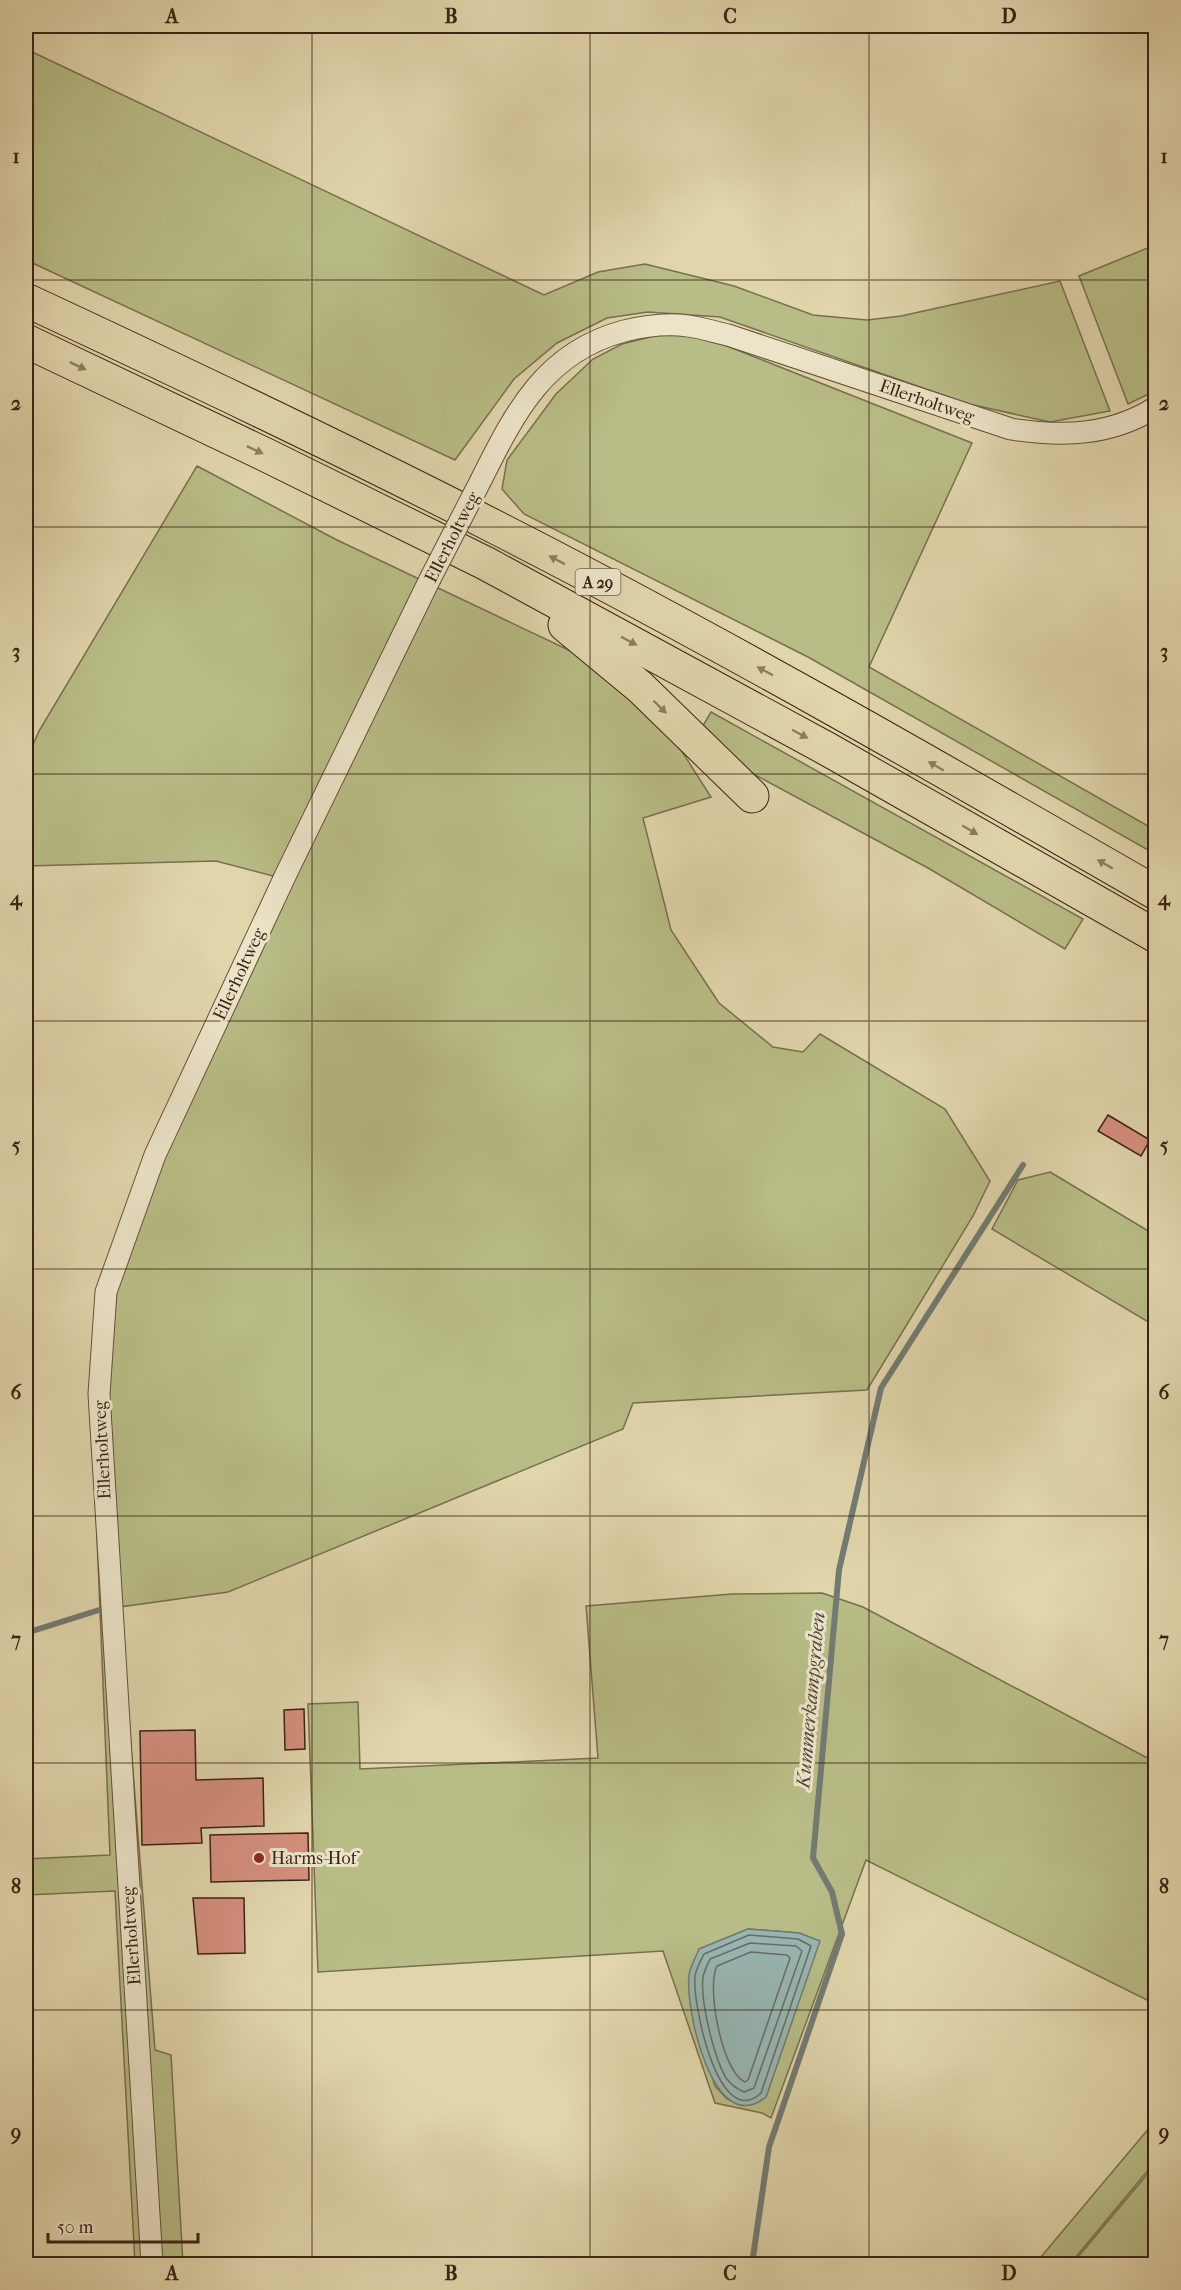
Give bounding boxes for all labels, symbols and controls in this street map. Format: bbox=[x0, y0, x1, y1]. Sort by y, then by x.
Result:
text: A bbox=[164, 5, 180, 28]
text: B bbox=[444, 5, 458, 28]
text: C bbox=[723, 5, 737, 28]
text: D bbox=[1001, 5, 1017, 28]
text: 1 bbox=[12, 145, 20, 168]
text: 1 bbox=[1160, 145, 1168, 168]
one-way arrow bbox=[70, 362, 87, 371]
street label: Ellerholtweg bbox=[877, 375, 977, 428]
text: 2 bbox=[11, 392, 21, 415]
text: 2 bbox=[1159, 392, 1169, 415]
one-way arrow bbox=[246, 445, 263, 454]
street label: Ellerholtweg bbox=[421, 488, 484, 586]
one-way arrow bbox=[548, 555, 565, 565]
road number: A 29 bbox=[576, 569, 620, 595]
one-way arrow bbox=[620, 636, 637, 646]
text: 3 bbox=[12, 640, 20, 663]
text: 3 bbox=[1160, 640, 1168, 663]
one-way arrow bbox=[757, 667, 774, 676]
one-way arrow bbox=[653, 699, 667, 713]
one-way arrow bbox=[792, 729, 809, 739]
one-way arrow bbox=[928, 761, 944, 772]
one-way arrow bbox=[962, 825, 979, 835]
one-way arrow bbox=[1097, 858, 1113, 869]
text: 4 bbox=[9, 887, 23, 911]
text: 4 bbox=[1157, 887, 1171, 911]
street label: Ellerholtweg bbox=[209, 925, 270, 1024]
text: 5 bbox=[12, 1134, 21, 1157]
text: 5 bbox=[1160, 1134, 1169, 1157]
text: 6 bbox=[11, 1381, 23, 1404]
text: 6 bbox=[1159, 1381, 1171, 1404]
street label: Ellerholtweg bbox=[89, 1400, 116, 1500]
water label: Kummerkampgraben bbox=[791, 1611, 830, 1791]
text: 7 bbox=[10, 1628, 21, 1651]
text: 7 bbox=[1158, 1628, 1169, 1651]
place label: Harms-Hof bbox=[271, 1848, 360, 1869]
marker: Harms-Hof bbox=[252, 1851, 266, 1865]
text: 8 bbox=[11, 1875, 21, 1898]
text: 8 bbox=[1159, 1875, 1169, 1898]
street label: Ellerholtweg bbox=[118, 1885, 145, 1986]
text: 9 bbox=[10, 2122, 21, 2145]
text: 9 bbox=[1158, 2122, 1169, 2145]
scale bar bbox=[48, 2206, 198, 2244]
text: 50 m bbox=[57, 2217, 94, 2238]
text: A bbox=[164, 2262, 180, 2285]
text: B bbox=[444, 2262, 458, 2285]
text: C bbox=[723, 2262, 737, 2285]
text: D bbox=[1001, 2262, 1017, 2285]

